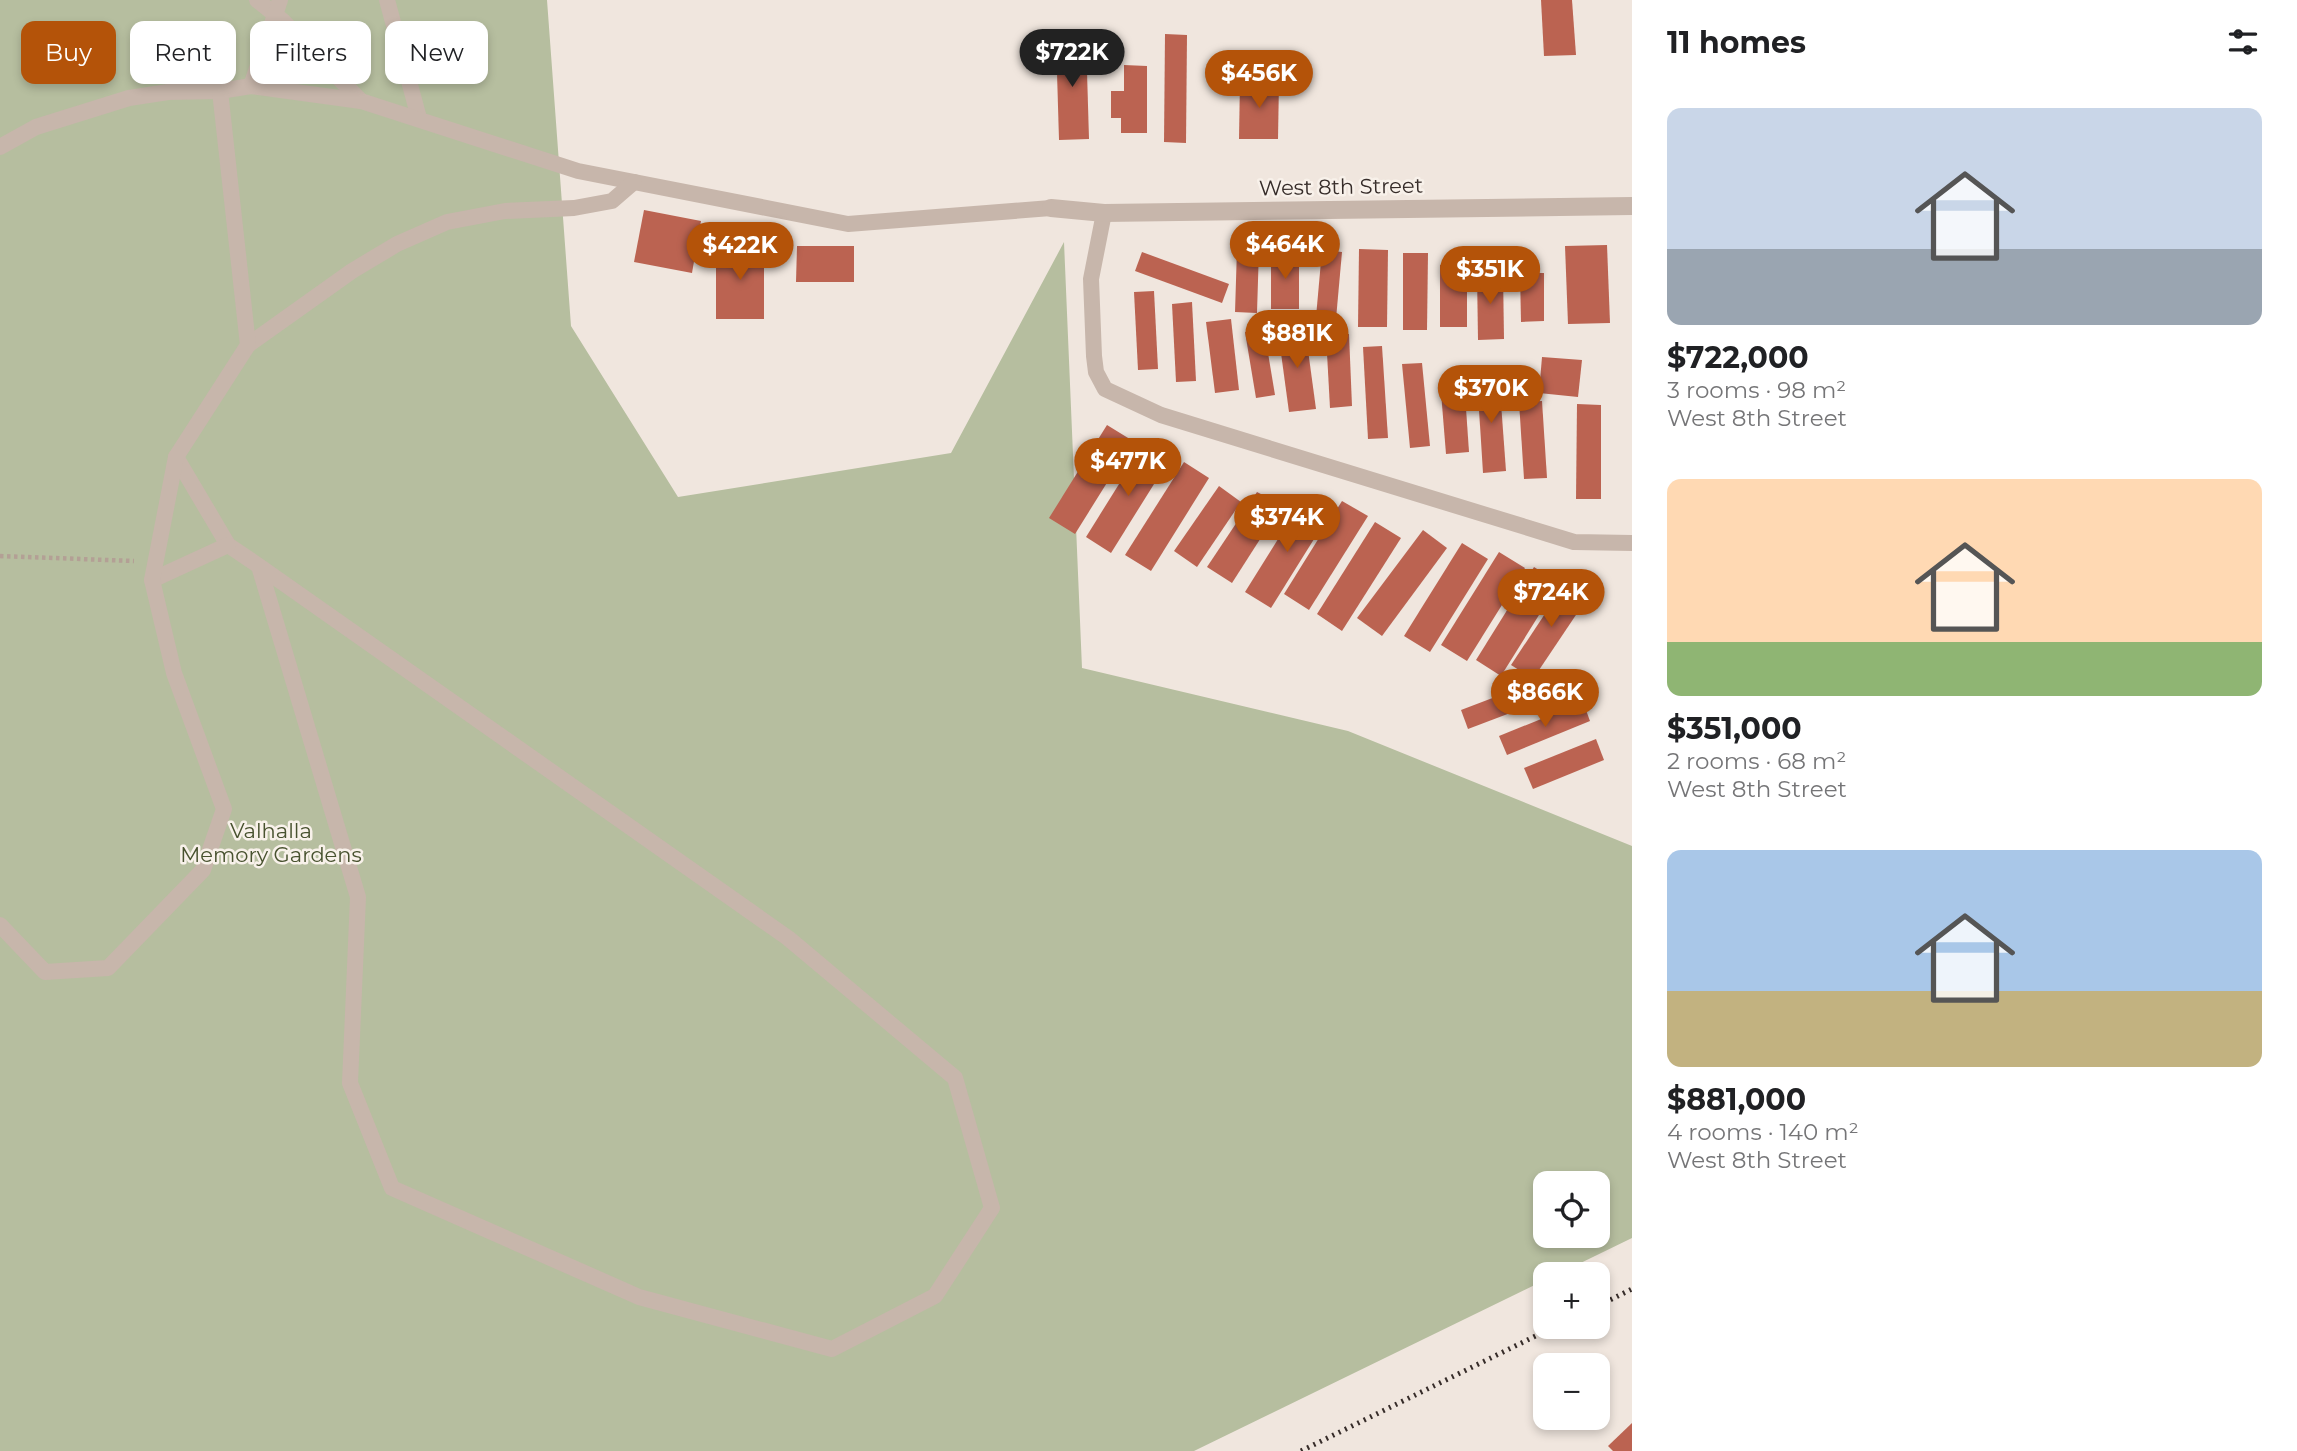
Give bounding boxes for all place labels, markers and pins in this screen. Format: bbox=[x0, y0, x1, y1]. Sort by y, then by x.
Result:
pin: $722K bbox=[1023, 29, 1121, 89]
pin: $456K bbox=[1210, 50, 1308, 110]
pin: $422K bbox=[691, 222, 789, 282]
pin: $464K bbox=[1236, 222, 1334, 281]
pin: $351K bbox=[1441, 246, 1539, 306]
pin: $881K bbox=[1248, 310, 1346, 370]
pin: $370K bbox=[1442, 366, 1540, 425]
pin: $477K bbox=[1079, 438, 1177, 498]
pin: $374K bbox=[1238, 494, 1336, 554]
pin: $724K bbox=[1502, 570, 1600, 629]
pin: $866K bbox=[1496, 670, 1594, 729]

